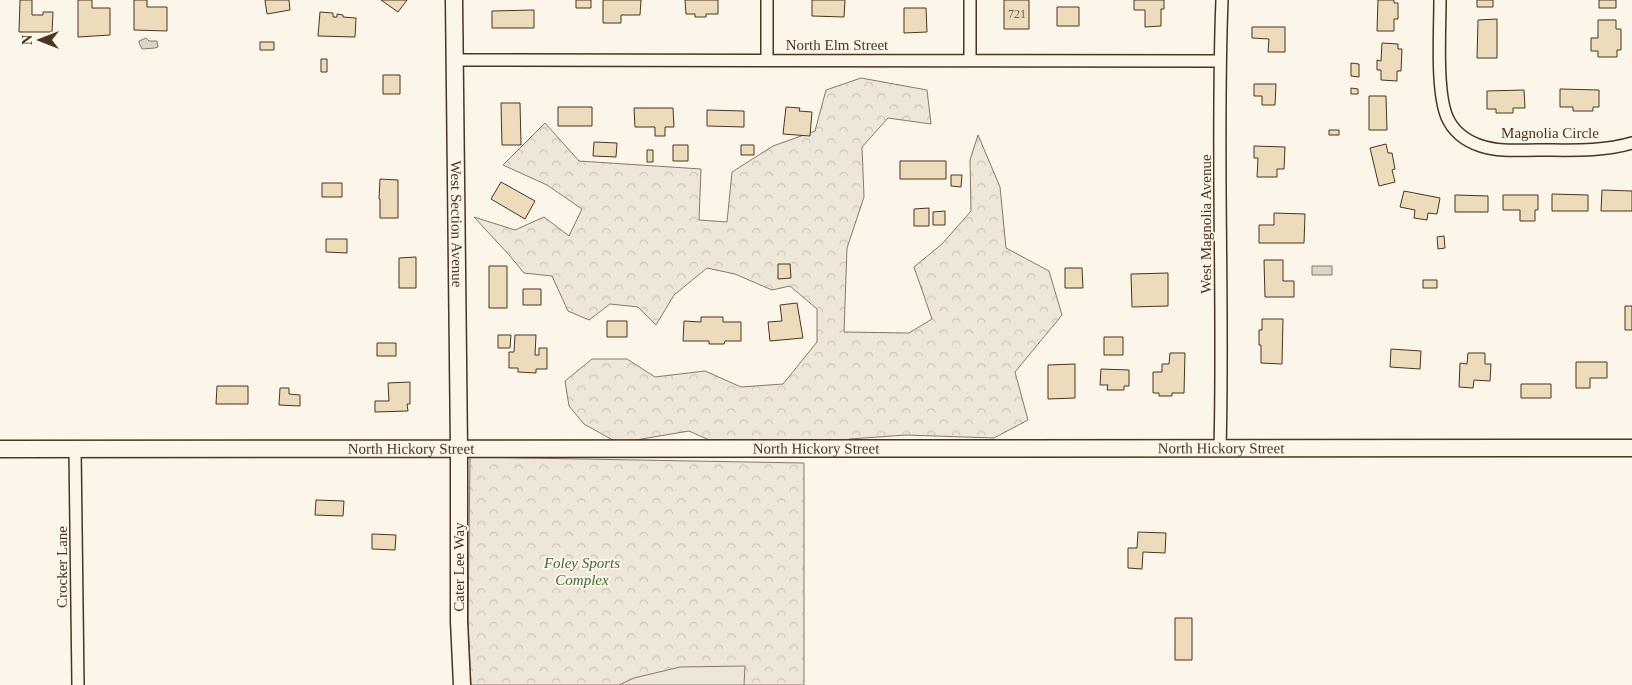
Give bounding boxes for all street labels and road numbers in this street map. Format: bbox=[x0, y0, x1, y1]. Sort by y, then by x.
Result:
street label: North Elm Street bbox=[786, 37, 889, 53]
street label: Magnolia Circle bbox=[1501, 125, 1599, 141]
street label: West Magnolia Avenue bbox=[1198, 154, 1214, 294]
street label: West Section Avenue bbox=[448, 160, 465, 288]
street label: North Hickory Street bbox=[753, 440, 880, 457]
street label: North Hickory Street bbox=[1158, 440, 1285, 456]
street label: North Hickory Street bbox=[348, 441, 475, 457]
street label: Cater Lee Way bbox=[451, 522, 467, 612]
street label: Crocker Lane bbox=[54, 526, 70, 608]

